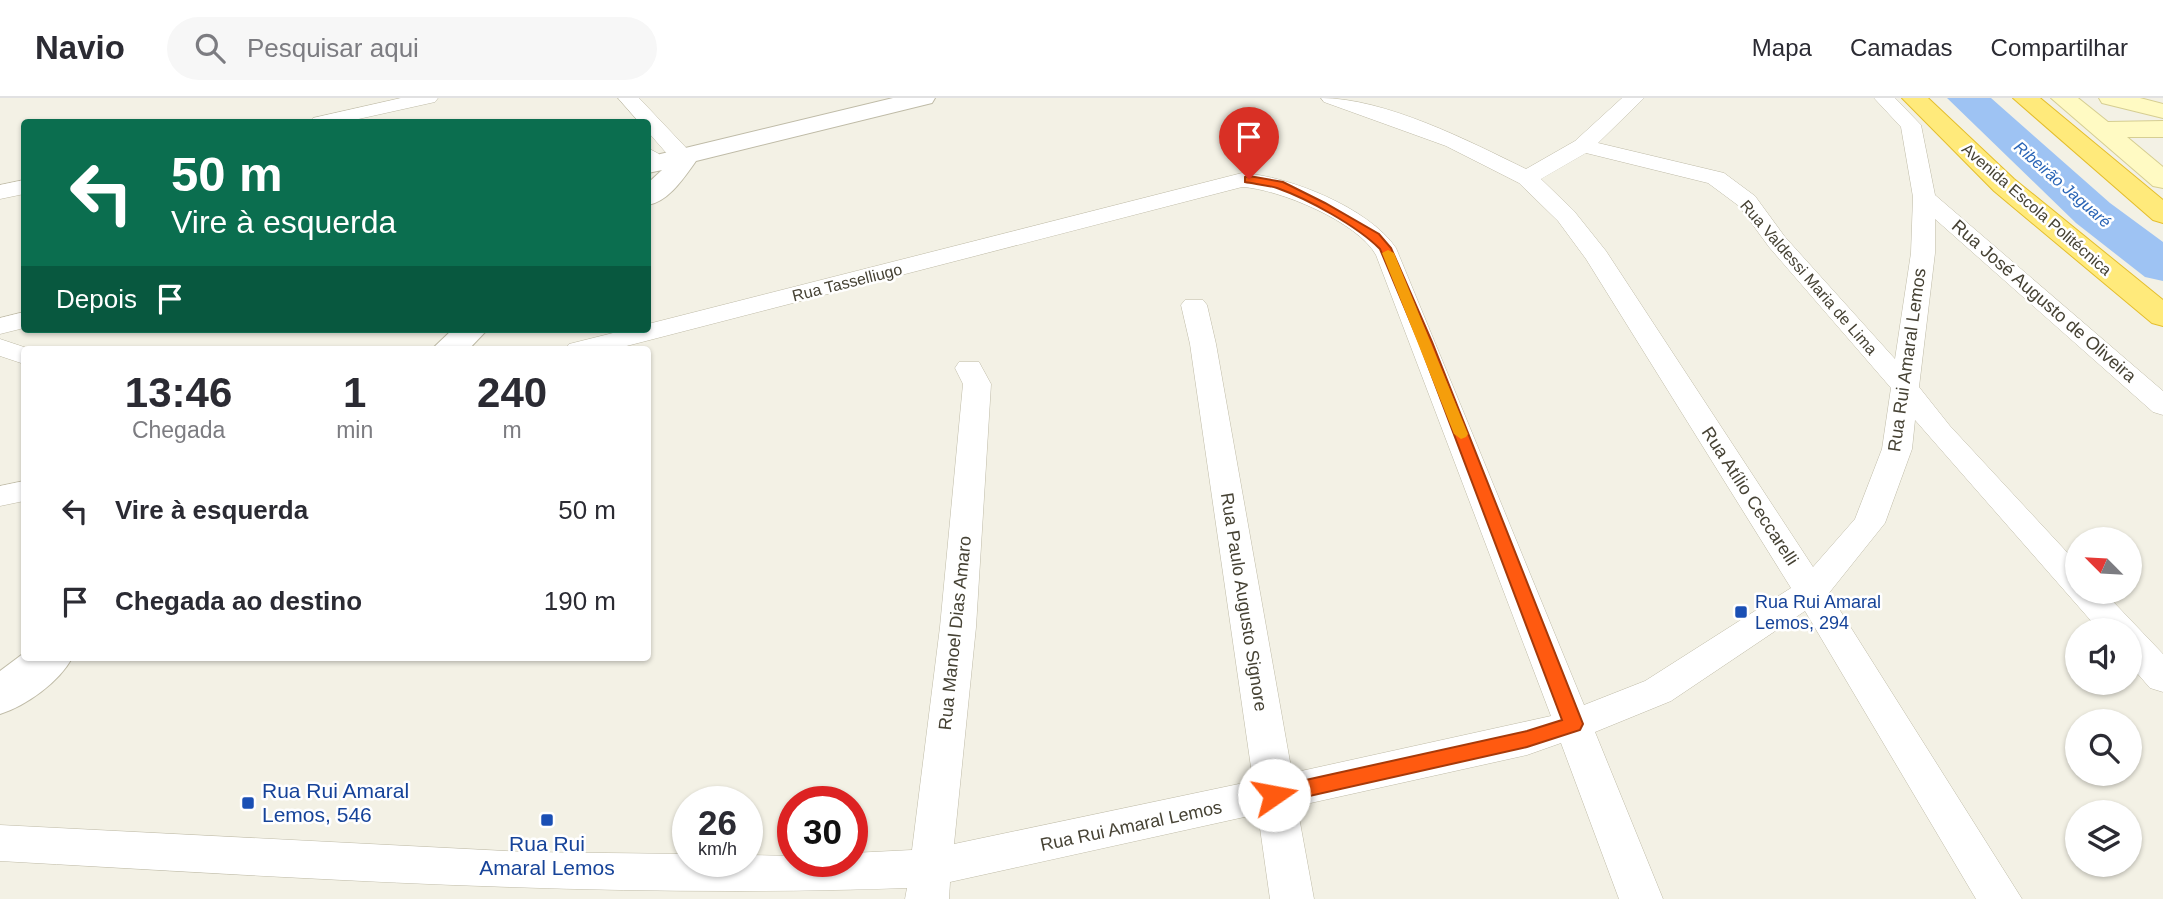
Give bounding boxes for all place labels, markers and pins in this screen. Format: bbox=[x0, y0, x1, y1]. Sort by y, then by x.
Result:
pin bbox=[1219, 107, 1279, 179]
place label: Rua Rui Amaral Lemos, 294 bbox=[1755, 592, 1881, 633]
marker: Rua Rui Amaral Lemos, 294 bbox=[1733, 604, 1749, 620]
place label: Rua Rui Amaral Lemos, 546 bbox=[262, 779, 409, 826]
marker: Rua Rui Amaral Lemos, 546 bbox=[240, 795, 256, 811]
marker: Rua Rui Amaral Lemos bbox=[539, 812, 555, 828]
place label: Rua Rui Amaral Lemos bbox=[479, 832, 615, 879]

